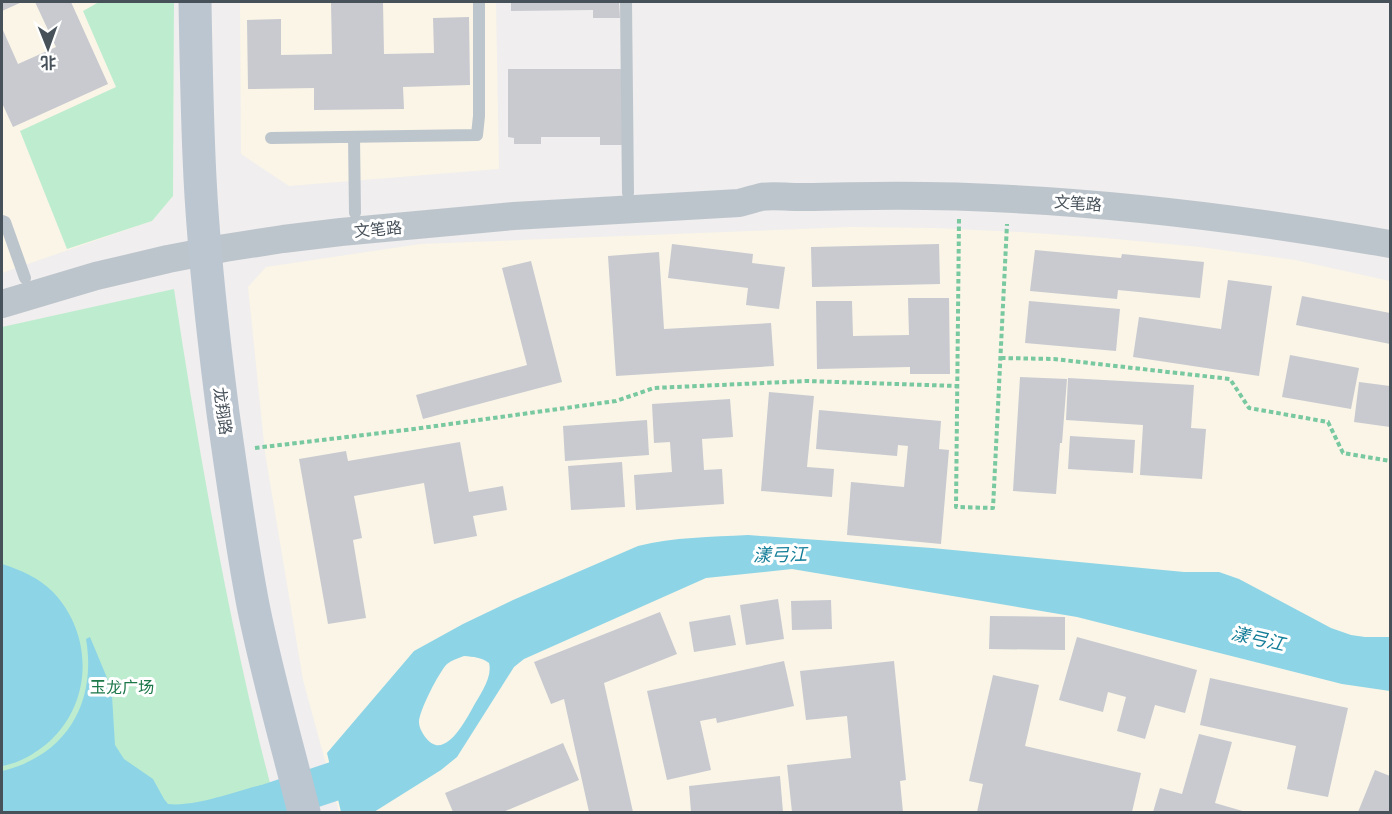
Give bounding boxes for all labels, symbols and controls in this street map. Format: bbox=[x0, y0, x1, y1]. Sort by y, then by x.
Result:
north arrow bbox=[18, 18, 78, 78]
text: 北 bbox=[40, 53, 56, 73]
street label: 文笔路 bbox=[1053, 191, 1103, 215]
street label: 文笔路 bbox=[353, 217, 403, 241]
street label: 龙翔路 bbox=[210, 386, 236, 436]
water label: 漾弓江 bbox=[753, 542, 809, 566]
water label: 漾弓江 bbox=[1229, 621, 1289, 656]
park label: 玉龙广场 bbox=[90, 677, 154, 697]

